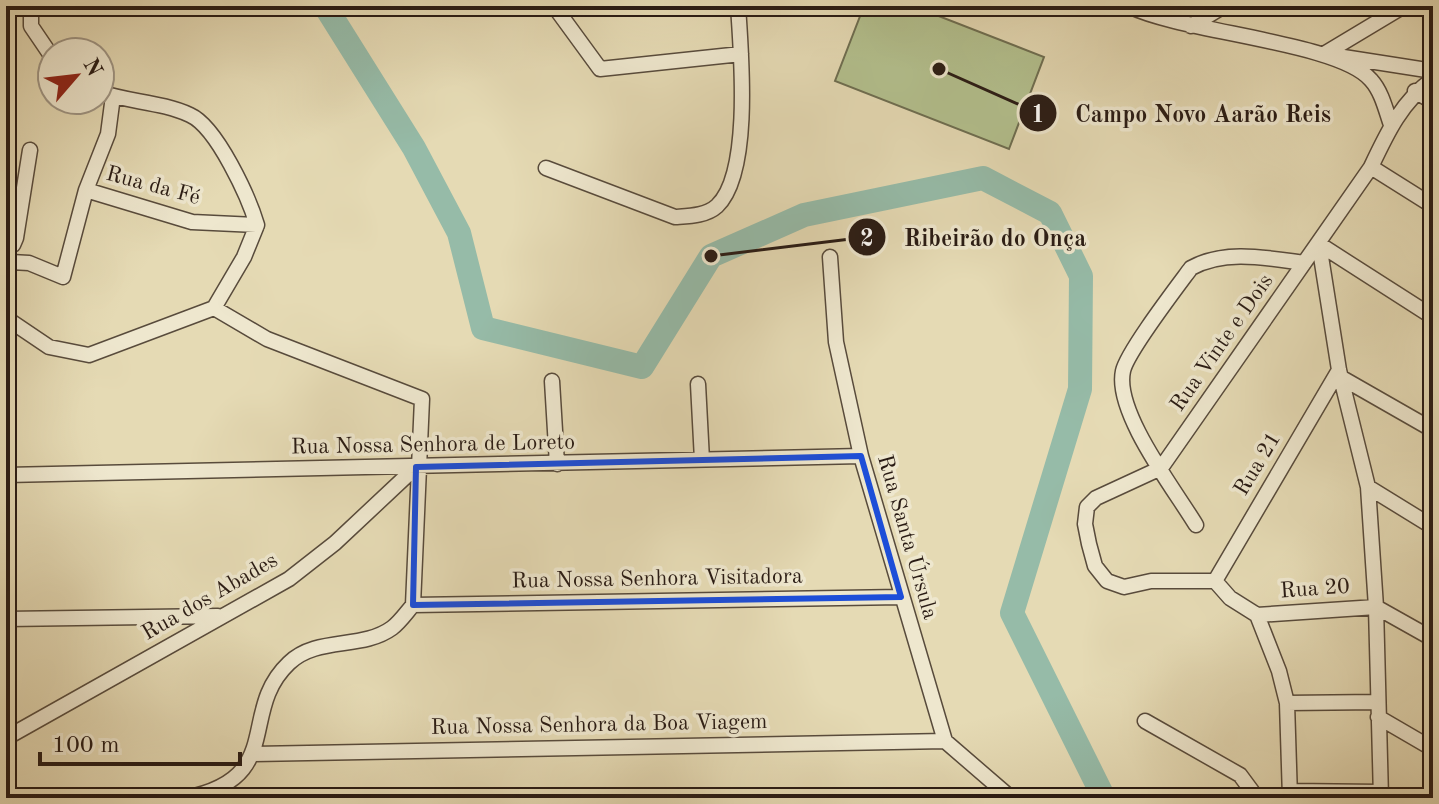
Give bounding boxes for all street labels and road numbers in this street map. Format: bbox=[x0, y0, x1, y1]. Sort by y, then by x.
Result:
street label: Rua da Fé bbox=[104, 163, 202, 209]
street label: Rua Vinte e Dois bbox=[1166, 270, 1278, 416]
street label: Rua 21 bbox=[1231, 428, 1285, 500]
street label: Rua Nossa Senhora de Loreto bbox=[291, 432, 575, 458]
street label: Rua Santa Úrsula bbox=[873, 451, 945, 622]
street label: Rua dos Abades bbox=[138, 549, 282, 645]
street label: Rua Nossa Senhora Visitadora bbox=[511, 565, 803, 593]
street label: Rua 20 bbox=[1279, 576, 1351, 602]
street label: Rua Nossa Senhora da Boa Viagem bbox=[430, 711, 768, 739]

